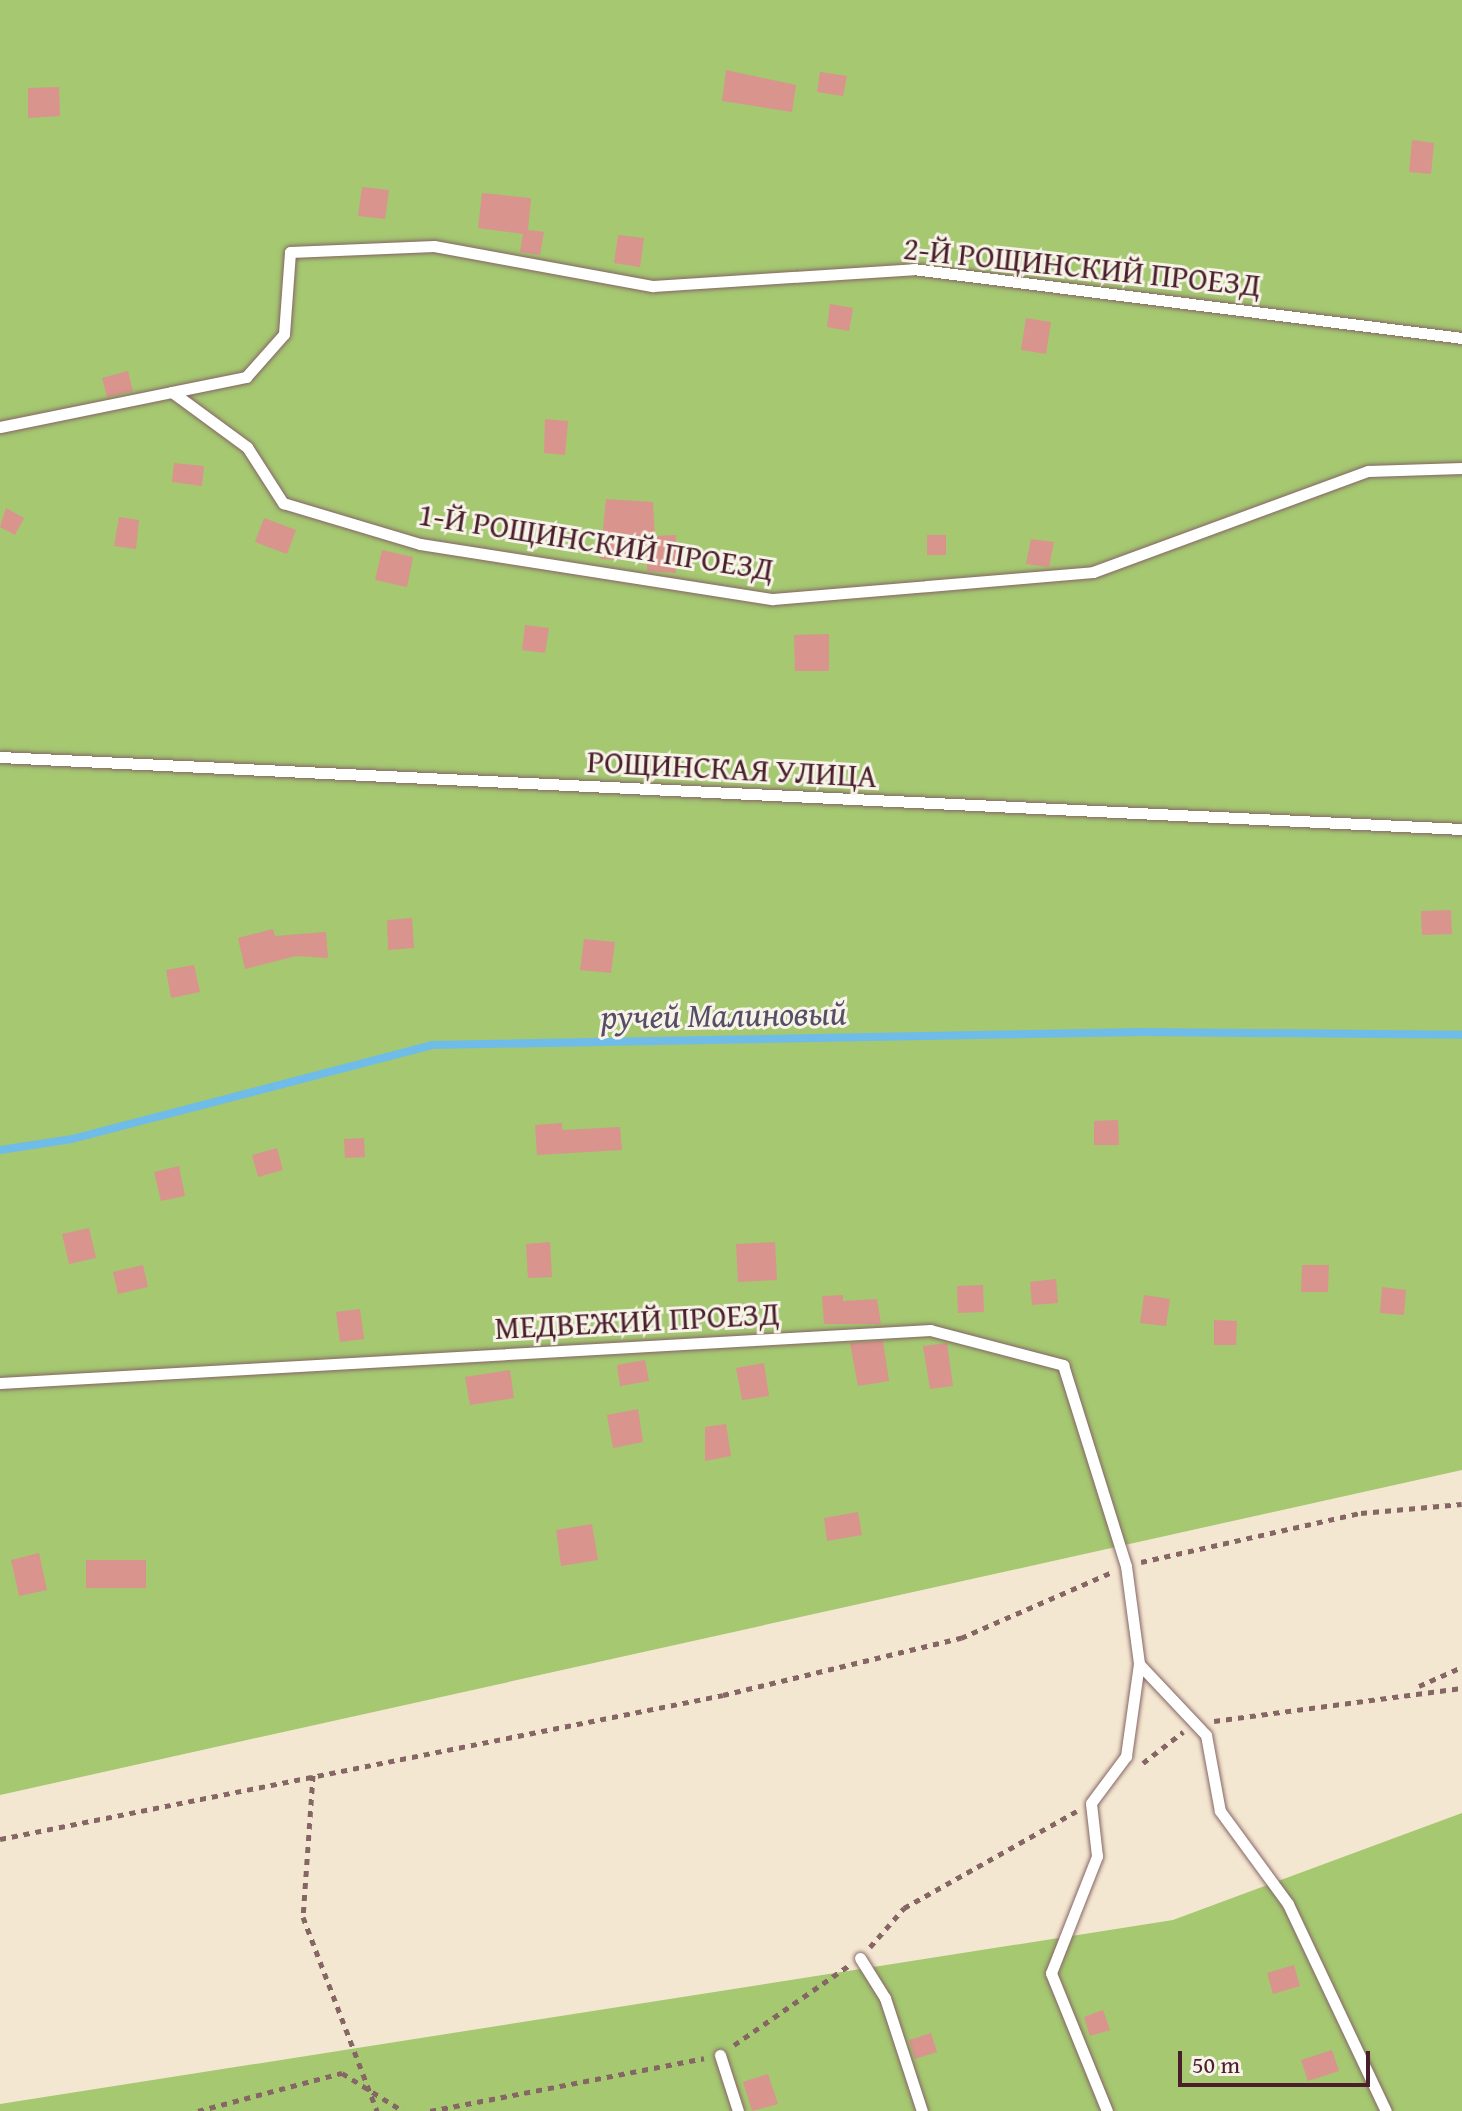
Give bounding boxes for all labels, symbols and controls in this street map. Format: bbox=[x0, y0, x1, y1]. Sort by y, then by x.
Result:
street label: 2-Й РОЩИНСКИЙ ПРОЕЗД bbox=[901, 229, 1263, 305]
street label: 1-Й РОЩИНСКИЙ ПРОЕЗД bbox=[416, 495, 776, 589]
street label: РОЩИНСКАЯ УЛИЦА bbox=[586, 742, 878, 796]
water label: ручей Малиновый bbox=[601, 991, 847, 1037]
street label: МЕДВЕЖИЙ ПРОЕЗД bbox=[494, 1294, 780, 1348]
scale bar bbox=[1182, 2035, 1374, 2085]
text: 50 m bbox=[1192, 2047, 1240, 2082]

